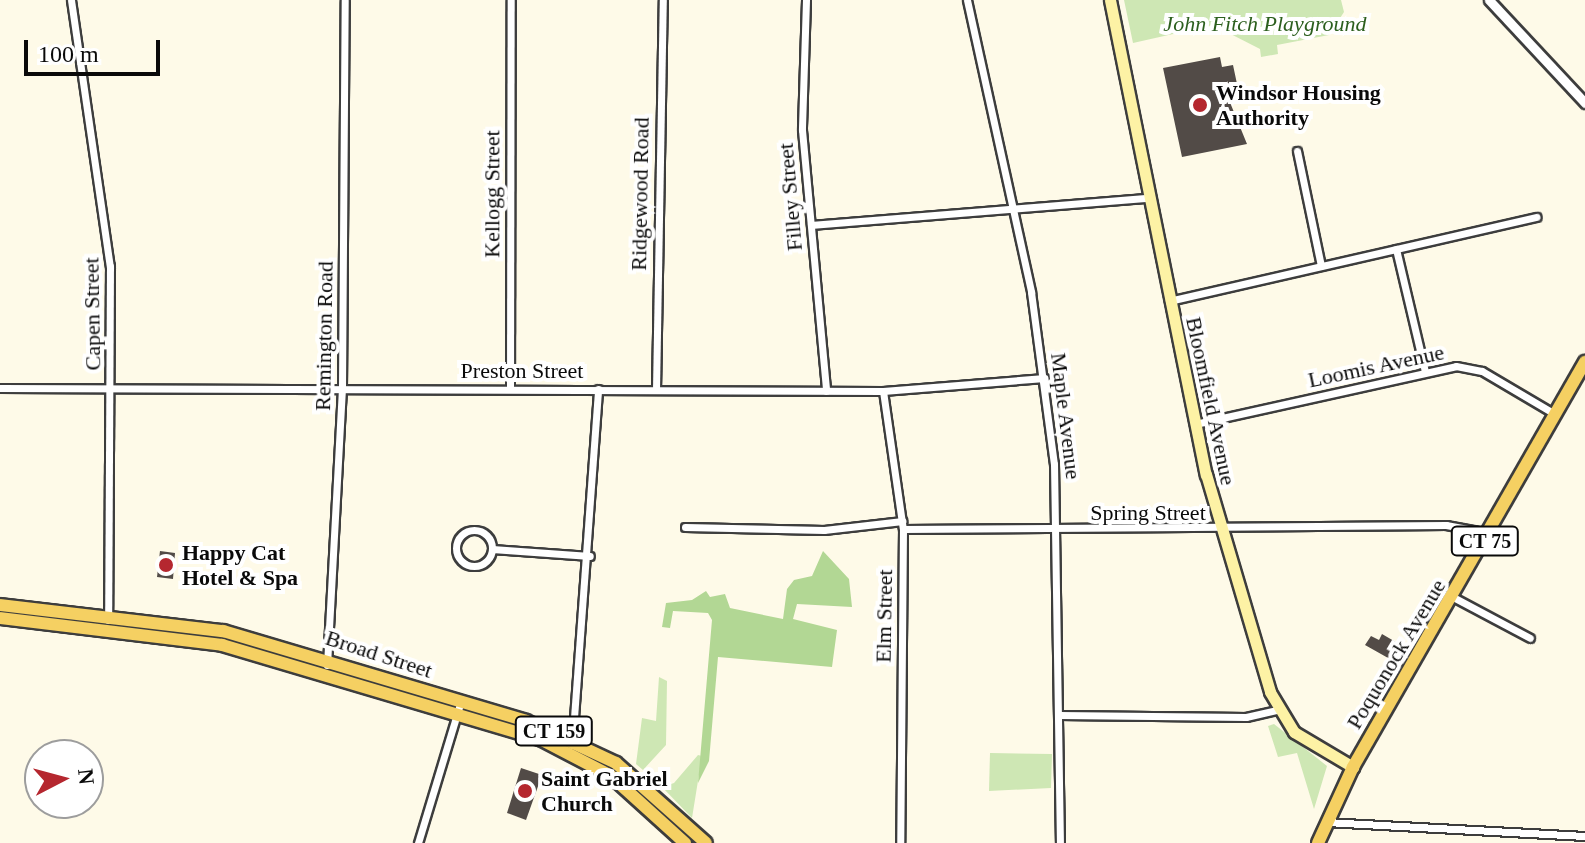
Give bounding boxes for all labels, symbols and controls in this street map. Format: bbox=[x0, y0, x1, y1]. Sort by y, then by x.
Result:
park label: John Fitch Playground bbox=[1163, 11, 1367, 37]
scale bar bbox=[28, 24, 164, 74]
text: 100 m bbox=[38, 41, 99, 67]
place label: Windsor Housing Authority bbox=[1216, 79, 1381, 130]
marker: Windsor Housing Authority bbox=[1191, 96, 1209, 114]
street label: Ridgewood Road bbox=[625, 117, 655, 271]
street label: Kellogg Street bbox=[479, 130, 505, 258]
street label: Filley Street bbox=[772, 142, 808, 252]
street label: Capen Street bbox=[78, 257, 106, 371]
street label: Remington Road bbox=[309, 261, 339, 411]
street label: Bloomfield Avenue bbox=[1180, 314, 1242, 488]
street label: Loomis Avenue bbox=[1305, 339, 1447, 393]
street label: Maple Avenue bbox=[1045, 351, 1087, 481]
street label: Preston Street bbox=[461, 358, 583, 384]
street label: Spring Street bbox=[1090, 500, 1206, 526]
road number: CT 75 bbox=[1449, 525, 1521, 557]
place label: Happy Cat Hotel & Spa bbox=[182, 539, 298, 590]
marker: Happy Cat Hotel & Spa bbox=[157, 556, 175, 574]
street label: Elm Street bbox=[870, 569, 898, 663]
street label: Poquonock Avenue bbox=[1341, 574, 1451, 734]
street label: Broad Street bbox=[322, 624, 436, 684]
road number: CT 159 bbox=[514, 715, 594, 747]
north arrow bbox=[24, 739, 104, 819]
place label: Saint Gabriel Church bbox=[541, 765, 668, 816]
text: N bbox=[73, 767, 100, 786]
marker: Saint Gabriel Church bbox=[516, 782, 534, 800]

